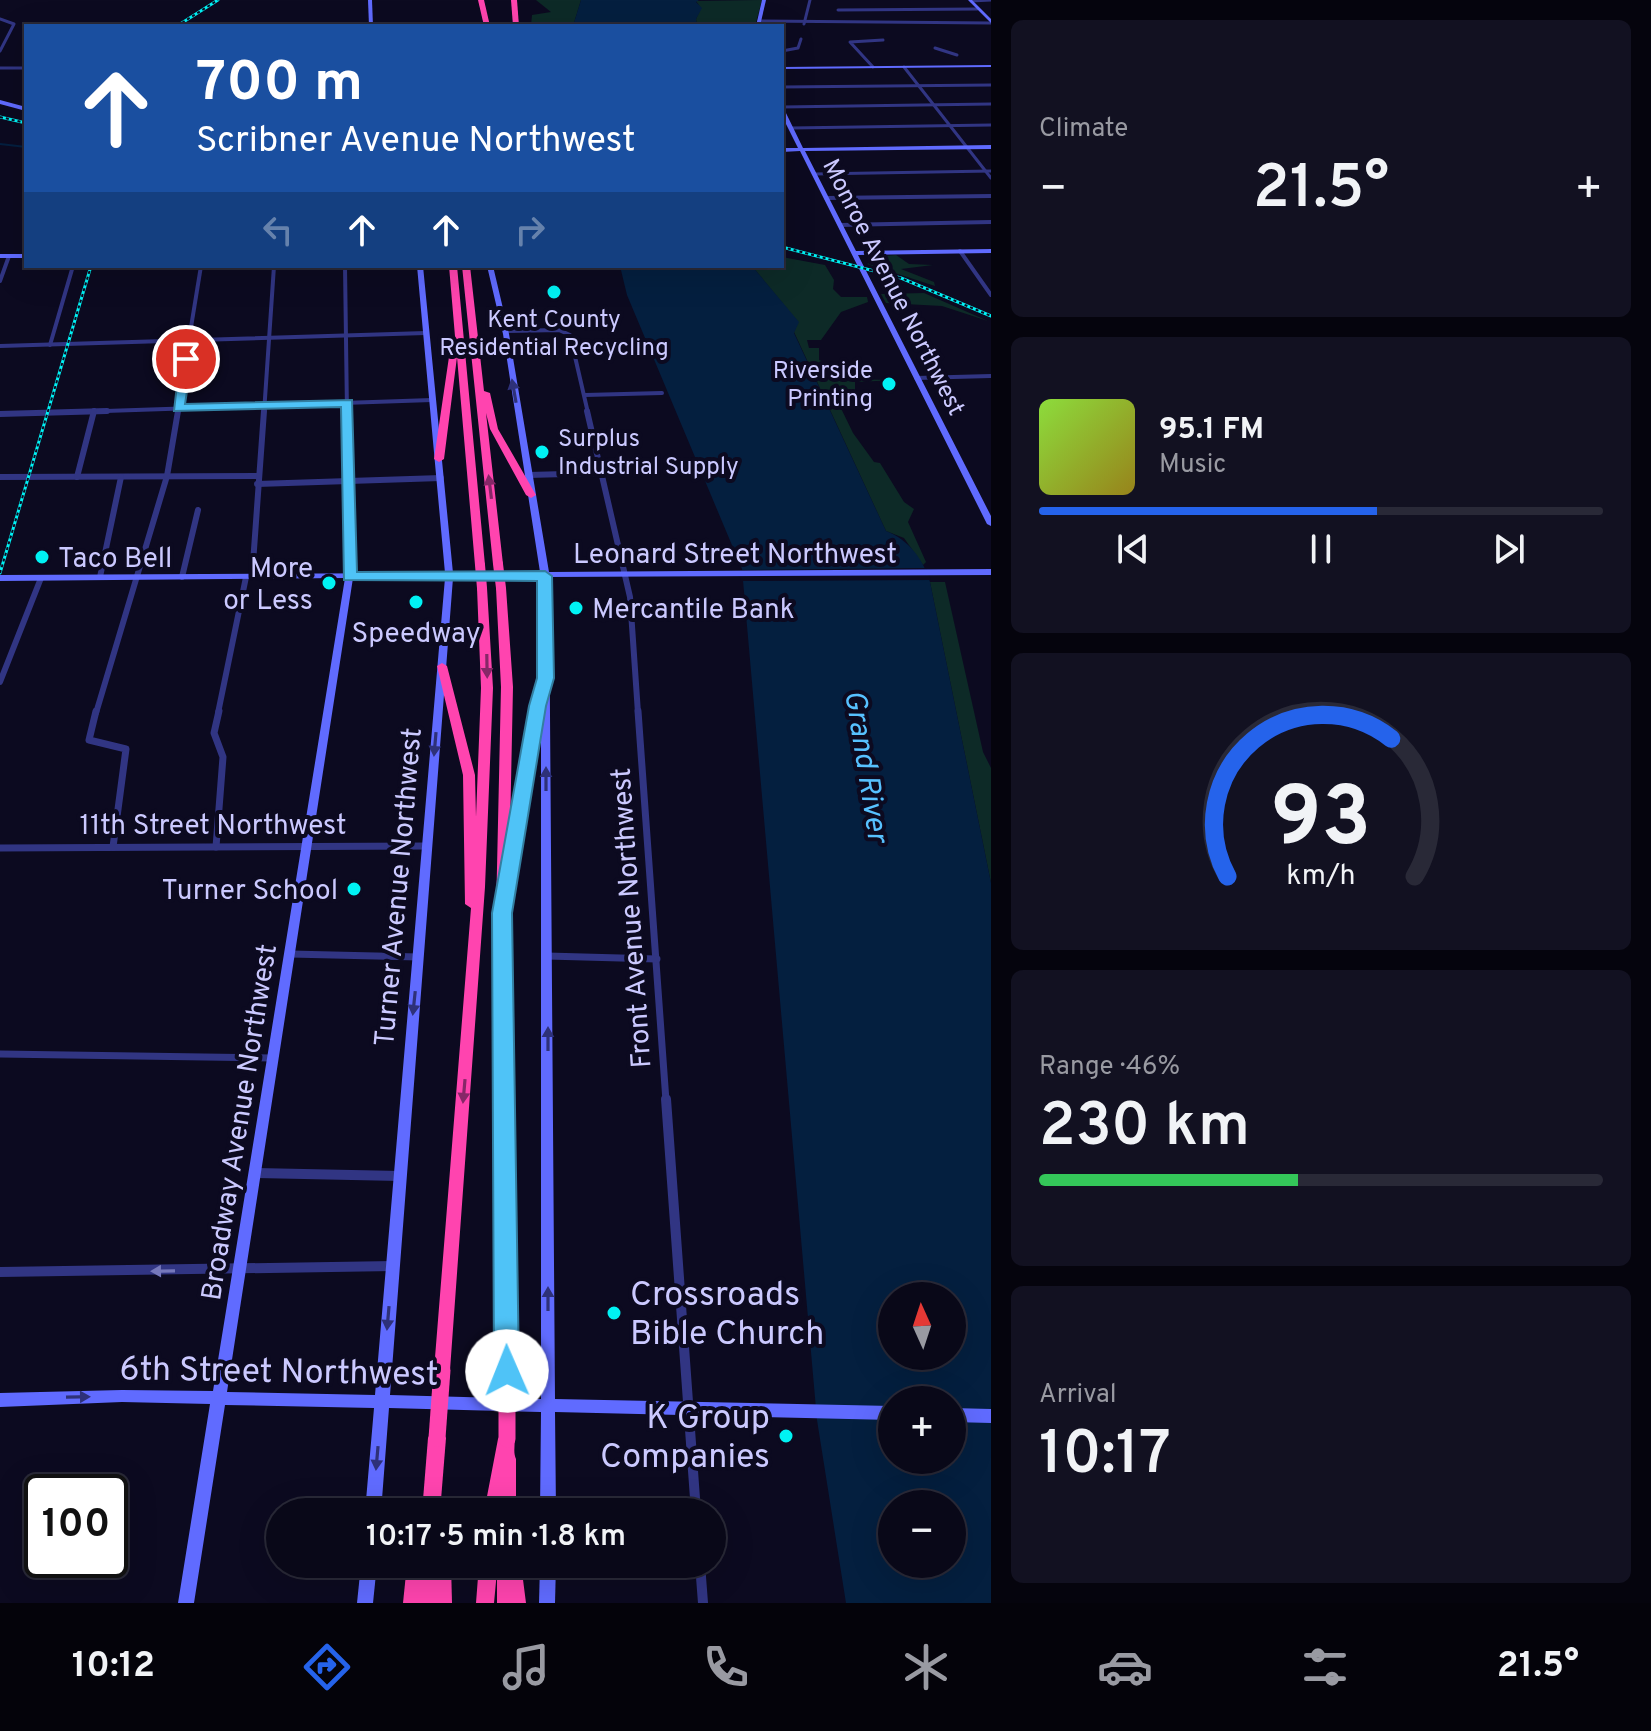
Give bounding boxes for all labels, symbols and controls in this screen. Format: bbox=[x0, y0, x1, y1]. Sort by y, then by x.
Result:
text: 700 m bbox=[196, 50, 363, 120]
icon: ahead bbox=[64, 56, 168, 160]
text: Climate bbox=[1039, 113, 1128, 146]
text: Scribner Avenue Northwest bbox=[196, 119, 636, 165]
text: 21.5° bbox=[1253, 153, 1389, 229]
street label: Monroe Avenue Northwest bbox=[814, 155, 970, 421]
text: − bbox=[1039, 163, 1067, 219]
text: + bbox=[1575, 163, 1603, 219]
icon: left bbox=[256, 208, 300, 252]
icon: ahead bbox=[340, 208, 384, 252]
icon: ahead bbox=[424, 208, 468, 252]
icon: right bbox=[508, 208, 552, 252]
marker: Kent County Residential Recycling bbox=[545, 283, 563, 301]
place label: Kent County Residential Recycling bbox=[439, 306, 669, 364]
pin bbox=[152, 325, 220, 393]
icon: arrive bbox=[164, 337, 208, 381]
place label: Riverside Printing bbox=[773, 357, 873, 415]
marker: Riverside Printing bbox=[880, 375, 898, 393]
one-way arrow bbox=[508, 378, 520, 403]
text: 95.1 FM bbox=[1159, 412, 1264, 449]
place label: Surplus Industrial Supply bbox=[558, 425, 739, 483]
marker: Surplus Industrial Supply bbox=[533, 443, 551, 461]
text: Music bbox=[1159, 449, 1226, 482]
one-way arrow bbox=[483, 474, 496, 499]
icon: previous bbox=[1111, 527, 1155, 571]
icon: pause bbox=[1299, 527, 1343, 571]
icon: next bbox=[1487, 527, 1531, 571]
street label: Leonard Street Northwest bbox=[573, 538, 897, 574]
place label: Taco Bell bbox=[58, 542, 172, 578]
marker: Taco Bell bbox=[33, 548, 51, 566]
place label: More or Less bbox=[223, 552, 313, 620]
marker: More or Less bbox=[320, 574, 338, 592]
marker: Speedway bbox=[407, 593, 425, 611]
place label: Mercantile Bank bbox=[592, 593, 795, 629]
marker: Mercantile Bank bbox=[567, 599, 585, 617]
place label: Speedway bbox=[351, 617, 481, 653]
one-way arrow bbox=[481, 654, 493, 679]
water label: Grand River bbox=[834, 688, 895, 848]
street label: Turner Avenue Northwest bbox=[368, 726, 432, 1048]
one-way arrow bbox=[429, 732, 442, 757]
one-way arrow bbox=[540, 766, 552, 791]
street label: Front Avenue Northwest bbox=[605, 766, 661, 1069]
text: 93 bbox=[1271, 770, 1371, 875]
street label: 11th Street Northwest bbox=[79, 809, 347, 845]
text: km/h bbox=[1286, 860, 1356, 896]
place label: Turner School bbox=[162, 874, 338, 910]
marker: Turner School bbox=[345, 880, 363, 898]
street label: Broadway Avenue Northwest bbox=[195, 942, 287, 1303]
one-way arrow bbox=[408, 991, 421, 1016]
one-way arrow bbox=[542, 1026, 554, 1051]
text: Range · 46% bbox=[1039, 1051, 1180, 1084]
one-way arrow bbox=[457, 1079, 470, 1104]
text: 230 km bbox=[1039, 1091, 1250, 1167]
one-way arrow bbox=[150, 1265, 175, 1277]
place label: Crossroads Bible Church bbox=[630, 1275, 824, 1357]
north arrow bbox=[878, 1282, 966, 1370]
map controls bbox=[878, 1282, 966, 1578]
one-way arrow bbox=[542, 1286, 554, 1311]
marker: Crossroads Bible Church bbox=[605, 1304, 623, 1322]
one-way arrow bbox=[381, 1306, 394, 1331]
position arrow bbox=[465, 1329, 549, 1413]
street label: 6th Street Northwest bbox=[119, 1349, 439, 1398]
text: Arrival bbox=[1039, 1379, 1117, 1412]
button: + bbox=[878, 1386, 966, 1474]
one-way arrow bbox=[66, 1390, 91, 1403]
place label: K Group Companies bbox=[600, 1398, 770, 1480]
text: 10:17 bbox=[1039, 1419, 1171, 1495]
marker: K Group Companies bbox=[777, 1427, 795, 1445]
one-way arrow bbox=[370, 1446, 383, 1471]
speed limit sign: 100 bbox=[24, 1474, 128, 1578]
button: − bbox=[878, 1490, 966, 1578]
text: 10:17 · 5 min · 1.8 km bbox=[366, 1519, 626, 1556]
icon: directions bbox=[299, 1639, 355, 1695]
icon: music bbox=[498, 1639, 554, 1695]
icon: phone bbox=[698, 1639, 754, 1695]
icon: climate bbox=[898, 1639, 954, 1695]
icon: car bbox=[1097, 1639, 1153, 1695]
icon: filters bbox=[1297, 1639, 1353, 1695]
text: 10:12 bbox=[72, 1644, 155, 1690]
text: 21.5° bbox=[1497, 1644, 1579, 1690]

